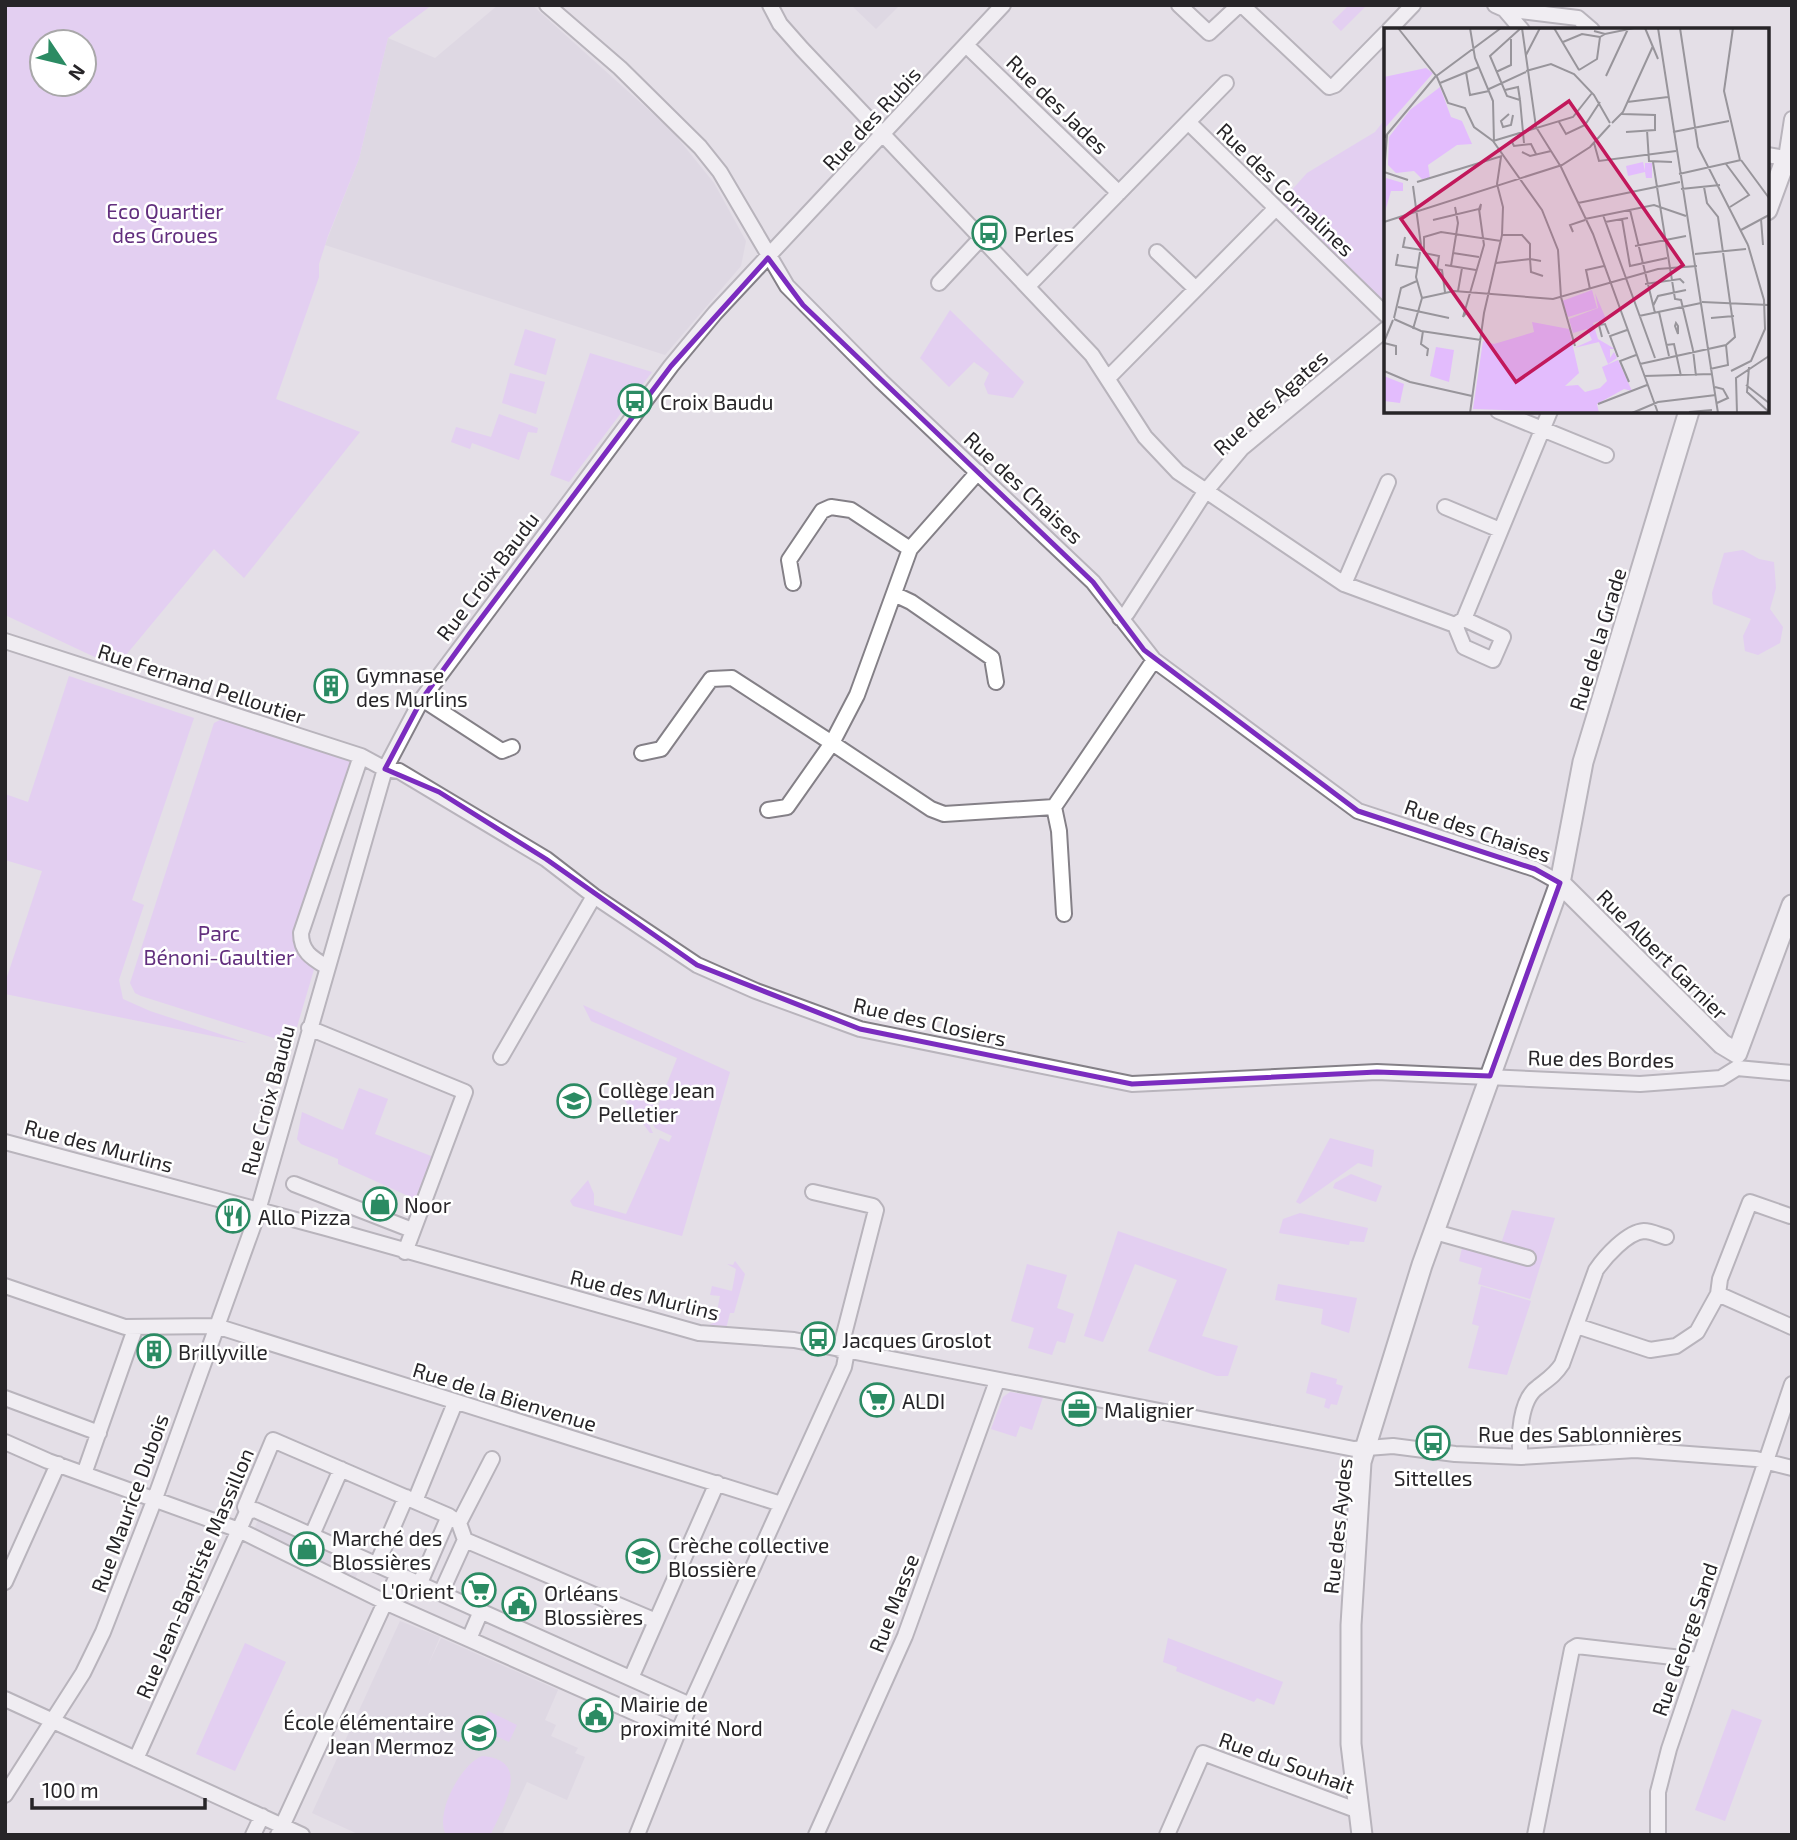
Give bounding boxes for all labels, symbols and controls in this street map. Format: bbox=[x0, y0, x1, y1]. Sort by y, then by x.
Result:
north arrow bbox=[28, 28, 98, 98]
inset map bbox=[1384, 28, 1769, 413]
street label: Rue des Jades bbox=[1002, 49, 1114, 159]
text: N bbox=[64, 61, 91, 85]
street label: Rue des Rubis bbox=[817, 61, 925, 175]
street label: Rue des Cornalines bbox=[1212, 117, 1360, 261]
park label: Eco Quartier des Groues bbox=[106, 198, 224, 247]
bus stop icon: Perles bbox=[970, 214, 1008, 252]
place label: Perles bbox=[1014, 221, 1074, 246]
street label: Rue des Agates bbox=[1208, 344, 1332, 460]
bus stop icon: Croix Baudu bbox=[616, 382, 654, 420]
place label: Croix Baudu bbox=[660, 389, 774, 414]
street label: Rue des Chaises bbox=[959, 426, 1089, 548]
street label: Rue Croix Baudu bbox=[431, 507, 543, 645]
street label: Rue de la Grade bbox=[1563, 565, 1631, 713]
street label: Rue Fernand Pelloutier bbox=[95, 638, 310, 729]
place label: Gymnase des Murlins bbox=[356, 662, 468, 711]
building icon: Gymnase des Murlins bbox=[312, 667, 350, 705]
street label: Rue des Chaises bbox=[1402, 793, 1554, 867]
street label: Rue Albert Garnier bbox=[1593, 884, 1734, 1025]
park label: Parc Bénoni-Gaultier bbox=[144, 920, 295, 969]
street label: Rue des Closiers bbox=[851, 991, 1009, 1051]
street label: Rue Croix Baudu bbox=[235, 1022, 299, 1178]
street label: Rue des Bordes bbox=[1527, 1044, 1675, 1072]
place label: Collège Jean Pelletier bbox=[598, 1077, 715, 1126]
school or university icon: Collège Jean Pelletier bbox=[555, 1082, 593, 1120]
street label: Rue des Murlins bbox=[22, 1113, 176, 1177]
shop icon: Noor bbox=[361, 1185, 399, 1223]
place label: Noor bbox=[404, 1192, 452, 1217]
restaurant icon: Allo Pizza bbox=[214, 1197, 252, 1235]
place label: Allo Pizza bbox=[258, 1204, 351, 1229]
street label: Rue des Murlins bbox=[568, 1263, 722, 1325]
bus stop icon: Jacques Groslot bbox=[799, 1320, 837, 1358]
place label: Jacques Groslot bbox=[842, 1327, 991, 1352]
building icon: Brillyville bbox=[135, 1332, 173, 1370]
place label: Brillyville bbox=[178, 1339, 268, 1364]
street label: Rue de la Bienvenue bbox=[410, 1356, 600, 1436]
supermarket icon: ALDI bbox=[858, 1381, 896, 1419]
place label: ALDI bbox=[902, 1388, 945, 1413]
office icon: Malignier bbox=[1060, 1390, 1098, 1428]
place label: Malignier bbox=[1104, 1397, 1195, 1422]
street label: Rue Maurice Dubois bbox=[85, 1410, 173, 1596]
street label: Rue des Sablonnières bbox=[1478, 1421, 1682, 1446]
bus stop icon: Sittelles bbox=[1414, 1424, 1452, 1462]
street label: Rue Jean-Baptiste Massillon bbox=[130, 1444, 258, 1702]
street label: Rue des Aydes bbox=[1317, 1457, 1357, 1595]
place label: Sittelles bbox=[1394, 1465, 1472, 1490]
place label: Marché des Blossières bbox=[332, 1525, 443, 1574]
shop icon: Marché des Blossières bbox=[288, 1530, 326, 1568]
place label: Crèche collective Blossière bbox=[668, 1532, 829, 1581]
school or university icon: Crèche collective Blossière bbox=[624, 1537, 662, 1575]
street label: Rue Masse bbox=[863, 1550, 923, 1656]
street label: Rue George Sand bbox=[1646, 1559, 1722, 1719]
supermarket icon: L'Orient bbox=[460, 1571, 498, 1609]
place label: L'Orient bbox=[381, 1578, 454, 1603]
place label: Orléans Blossières bbox=[544, 1580, 643, 1629]
public building icon: Orléans Blossières bbox=[500, 1585, 538, 1623]
place label: Mairie de proximité Nord bbox=[620, 1691, 763, 1740]
public building icon: Mairie de proximité Nord bbox=[577, 1696, 615, 1734]
place label: École élémentaire Jean Mermoz bbox=[283, 1709, 454, 1758]
school or university icon: École élémentaire Jean Mermoz bbox=[460, 1714, 498, 1752]
street label: Rue du Souhait bbox=[1216, 1726, 1358, 1798]
scale bar bbox=[32, 1766, 205, 1810]
text: 100 m bbox=[42, 1777, 99, 1802]

